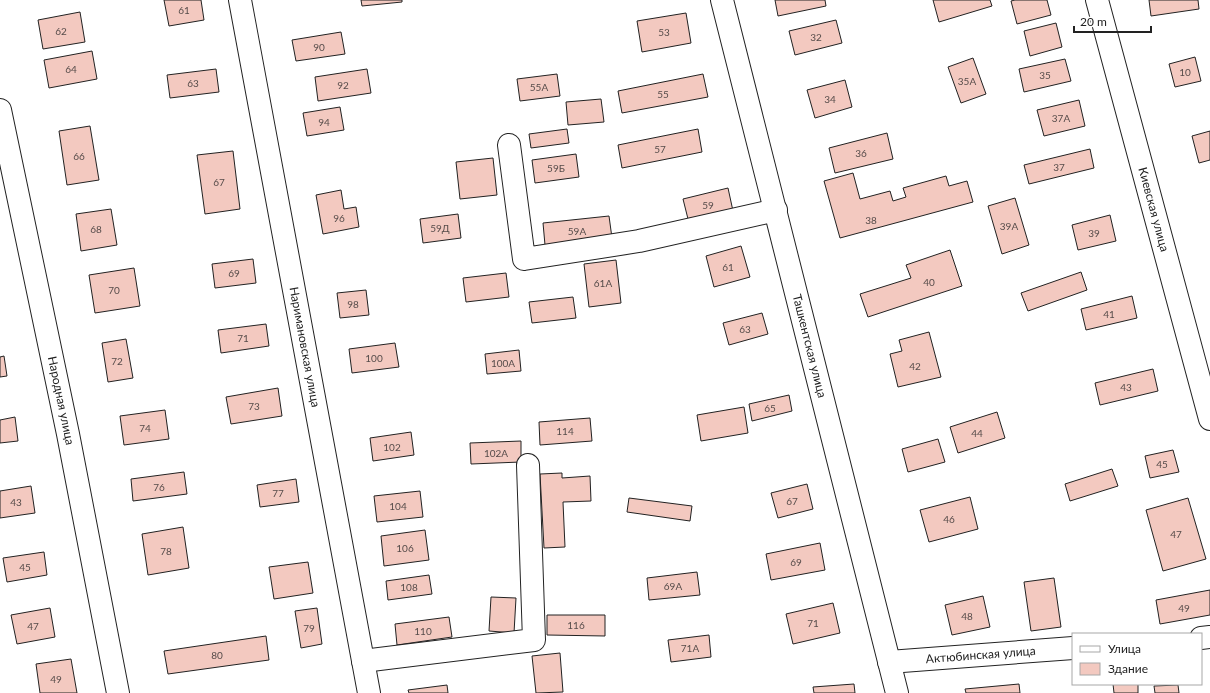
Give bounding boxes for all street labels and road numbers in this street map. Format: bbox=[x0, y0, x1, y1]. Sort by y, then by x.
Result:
street label: Киевская улица bbox=[1135, 165, 1173, 253]
street label: Наримановская улица bbox=[287, 285, 324, 408]
street label: Ташкентская улица bbox=[790, 293, 830, 399]
street label: Народная улица bbox=[45, 355, 78, 446]
street label: Актюбинская улица bbox=[925, 643, 1036, 666]

